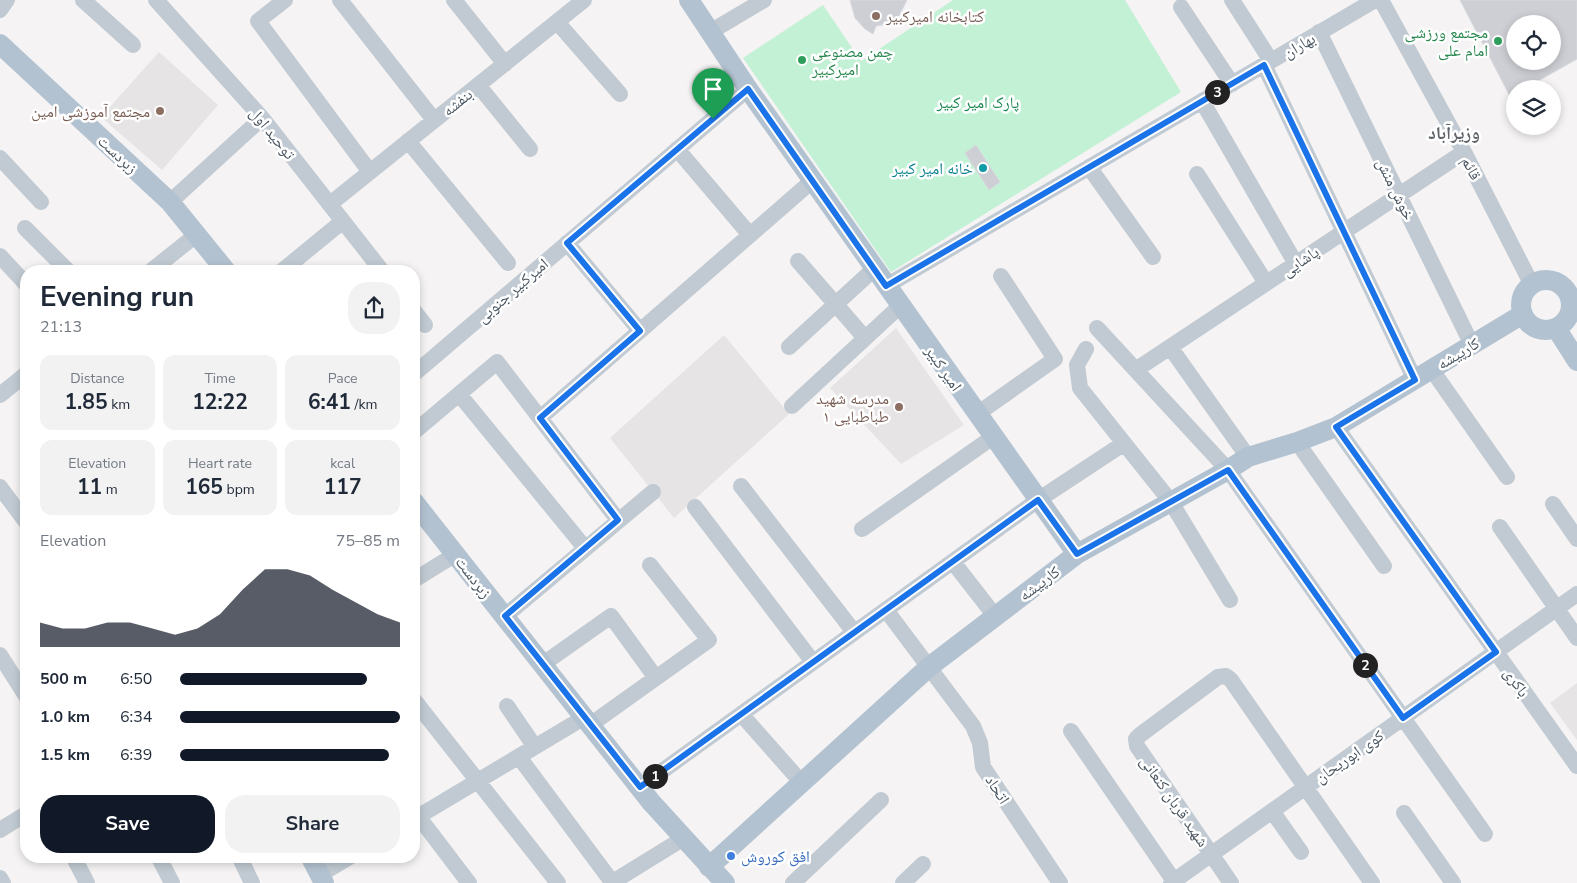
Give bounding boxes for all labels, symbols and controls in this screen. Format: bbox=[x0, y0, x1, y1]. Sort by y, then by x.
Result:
place label: کتابخانه امیرکبیر bbox=[885, 6, 985, 28]
marker: کتابخانه امیرکبیر bbox=[870, 10, 882, 22]
map controls bbox=[1506, 15, 1561, 135]
button: locate bbox=[1506, 15, 1561, 70]
place label: مجتمع ورزشی امام علی bbox=[1405, 22, 1488, 62]
street label: بهاران bbox=[1279, 28, 1320, 64]
marker: مجتمع ورزشی امام علی bbox=[1492, 35, 1504, 47]
place label: چمن مصنوعی امیرکبیر bbox=[811, 41, 893, 81]
marker: چمن مصنوعی امیرکبیر bbox=[796, 54, 808, 66]
pin bbox=[692, 68, 734, 119]
icon: arrive bbox=[699, 75, 727, 103]
pin: 3 bbox=[1204, 80, 1230, 104]
button: layers bbox=[1506, 80, 1561, 135]
text: 3 bbox=[1213, 83, 1222, 102]
street label: بنفشه bbox=[438, 84, 477, 122]
park label: پارک امیر کبیر bbox=[936, 92, 1019, 114]
place label: مجتمع آموزشی امین bbox=[31, 101, 150, 123]
street label: توحید اول bbox=[244, 103, 300, 165]
marker: مجتمع آموزشی امین bbox=[154, 105, 166, 117]
district label: وزیرآباد bbox=[1428, 121, 1480, 145]
street label: زبردست bbox=[93, 131, 142, 179]
street label: قائم bbox=[1456, 153, 1486, 184]
street label: خوش منش bbox=[1371, 155, 1420, 224]
place label: خانه امیر کبیر bbox=[891, 158, 973, 180]
marker: خانه امیر کبیر bbox=[977, 162, 989, 174]
street label: پاشایی bbox=[1278, 241, 1324, 282]
street label: امیرکبیر جنوبی bbox=[472, 253, 553, 328]
text: Evening run bbox=[40, 278, 194, 316]
button: share bbox=[348, 282, 400, 334]
text: 21:13 bbox=[40, 316, 82, 338]
street label: کارپیشه bbox=[1433, 332, 1484, 375]
street label: امیر کبیر bbox=[919, 341, 967, 396]
text: Distance bbox=[70, 369, 125, 388]
text: Time bbox=[204, 369, 236, 388]
text: Pace bbox=[328, 369, 358, 388]
text: 1.85 bbox=[65, 388, 108, 416]
text: 12:22 bbox=[192, 388, 248, 416]
text: 6:41 bbox=[308, 388, 351, 416]
place label: مدرسه شهید طباطبایی ۱ bbox=[816, 388, 889, 428]
text: km bbox=[108, 395, 130, 414]
text: /km bbox=[351, 395, 377, 414]
marker: مدرسه شهید طباطبایی ۱ bbox=[893, 401, 905, 413]
text: Elevation bbox=[68, 454, 126, 473]
text: Heart rate bbox=[188, 454, 252, 473]
text: kcal bbox=[330, 454, 355, 473]
text: 11 bbox=[77, 473, 102, 501]
text: 165 bbox=[185, 473, 223, 501]
text: 117 bbox=[324, 473, 362, 501]
text: m bbox=[102, 480, 118, 499]
text: bpm bbox=[223, 480, 255, 499]
text: Elevation bbox=[40, 530, 106, 552]
text: 75–85 m bbox=[336, 530, 400, 552]
street label: زبردست bbox=[450, 552, 496, 603]
street label: کارپیشه bbox=[1015, 561, 1065, 606]
pin: 2 bbox=[1352, 652, 1378, 678]
text: 2 bbox=[1361, 656, 1370, 675]
street label: باکری bbox=[1498, 663, 1534, 702]
text: 500 m bbox=[40, 668, 87, 690]
text: 6:50 bbox=[120, 668, 152, 690]
text: 1.0 km bbox=[40, 706, 90, 728]
text: 6:34 bbox=[120, 706, 152, 728]
street label: کوی ابوریحان bbox=[1311, 725, 1389, 789]
text: 1.5 km bbox=[40, 744, 90, 766]
text: 6:39 bbox=[120, 744, 152, 766]
street label: شهید قربان کنعانی bbox=[1135, 752, 1214, 852]
pin: 1 bbox=[642, 764, 668, 788]
text: 1 bbox=[651, 767, 660, 786]
street label: اتحاد bbox=[980, 771, 1015, 808]
button: Save bbox=[40, 795, 215, 853]
button: Share bbox=[225, 795, 400, 853]
place label: افق کوروش bbox=[741, 846, 810, 868]
marker: افق کوروش bbox=[725, 850, 737, 862]

